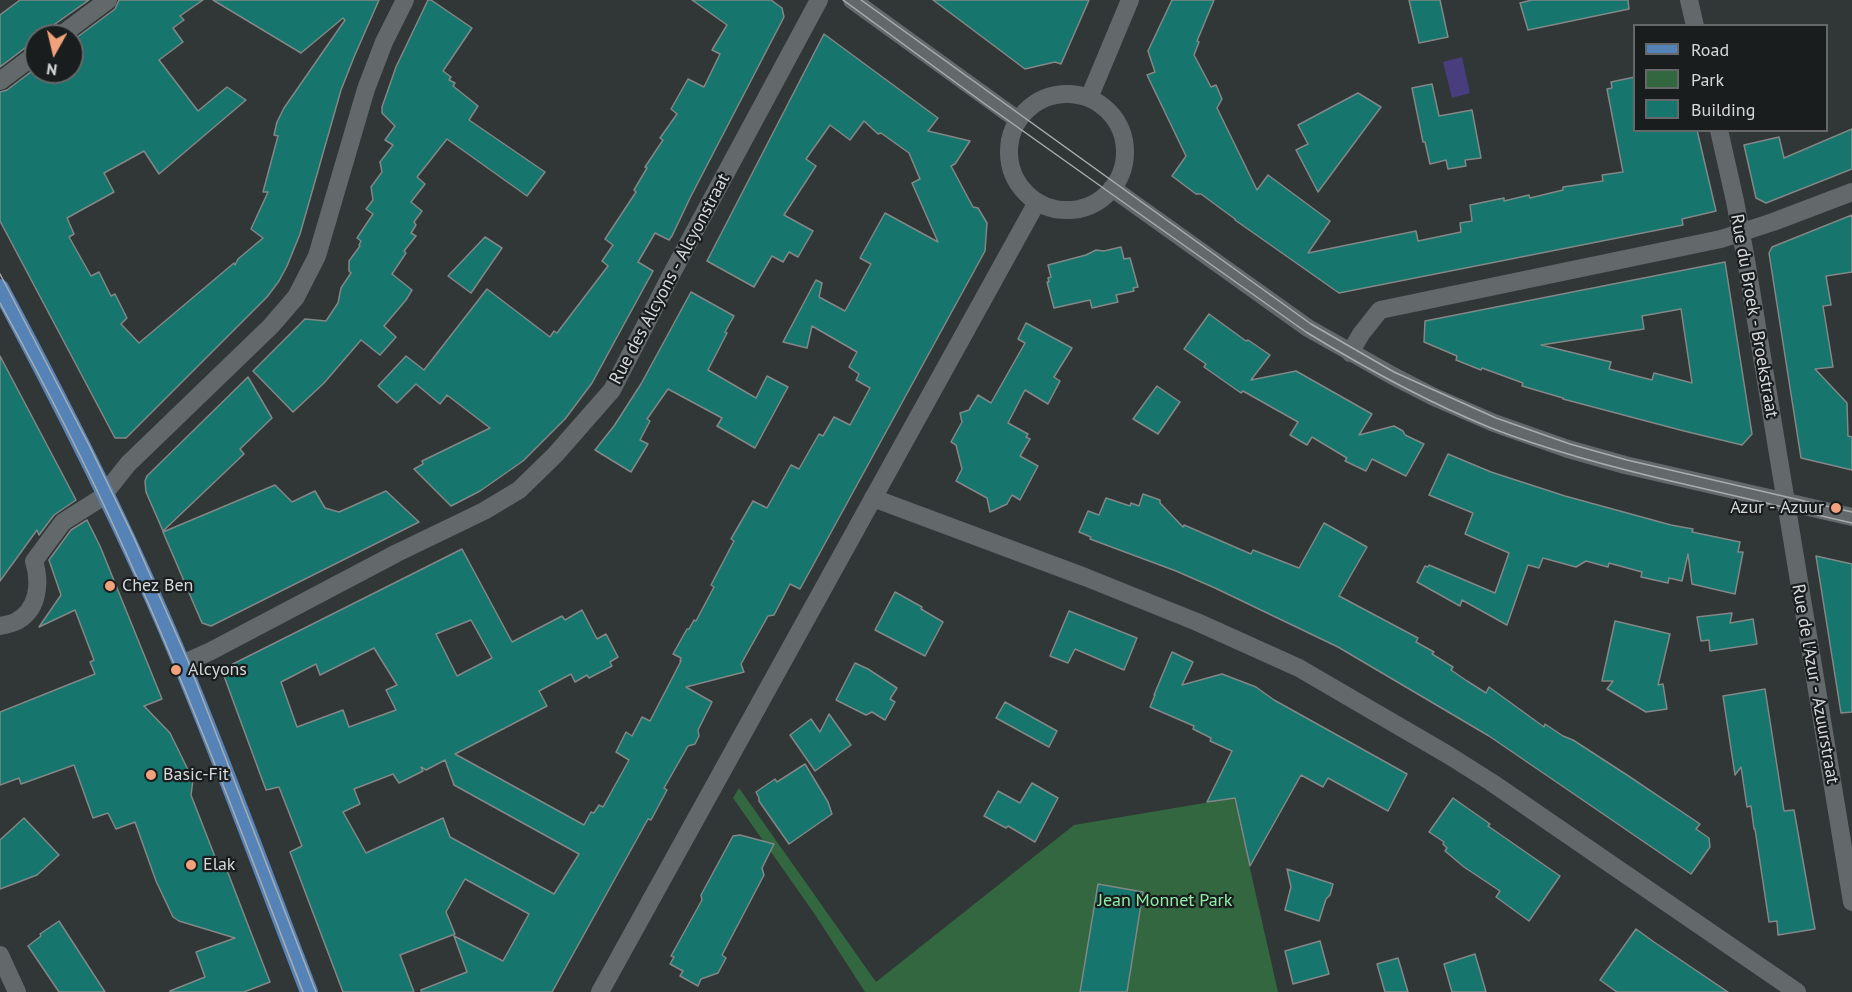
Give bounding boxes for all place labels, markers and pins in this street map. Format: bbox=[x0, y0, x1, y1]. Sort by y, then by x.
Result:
place label: Azur - Azuur bbox=[1730, 497, 1824, 519]
marker: Azur - Azuur bbox=[1829, 501, 1843, 515]
place label: Chez Ben bbox=[122, 575, 193, 597]
marker: Chez Ben bbox=[103, 579, 117, 593]
place label: Alcyons bbox=[188, 659, 247, 681]
marker: Alcyons bbox=[169, 663, 183, 677]
place label: Basic-Fit bbox=[163, 764, 229, 786]
marker: Basic-Fit bbox=[144, 768, 158, 782]
place label: Elak bbox=[203, 854, 235, 876]
marker: Elak bbox=[184, 858, 198, 872]

